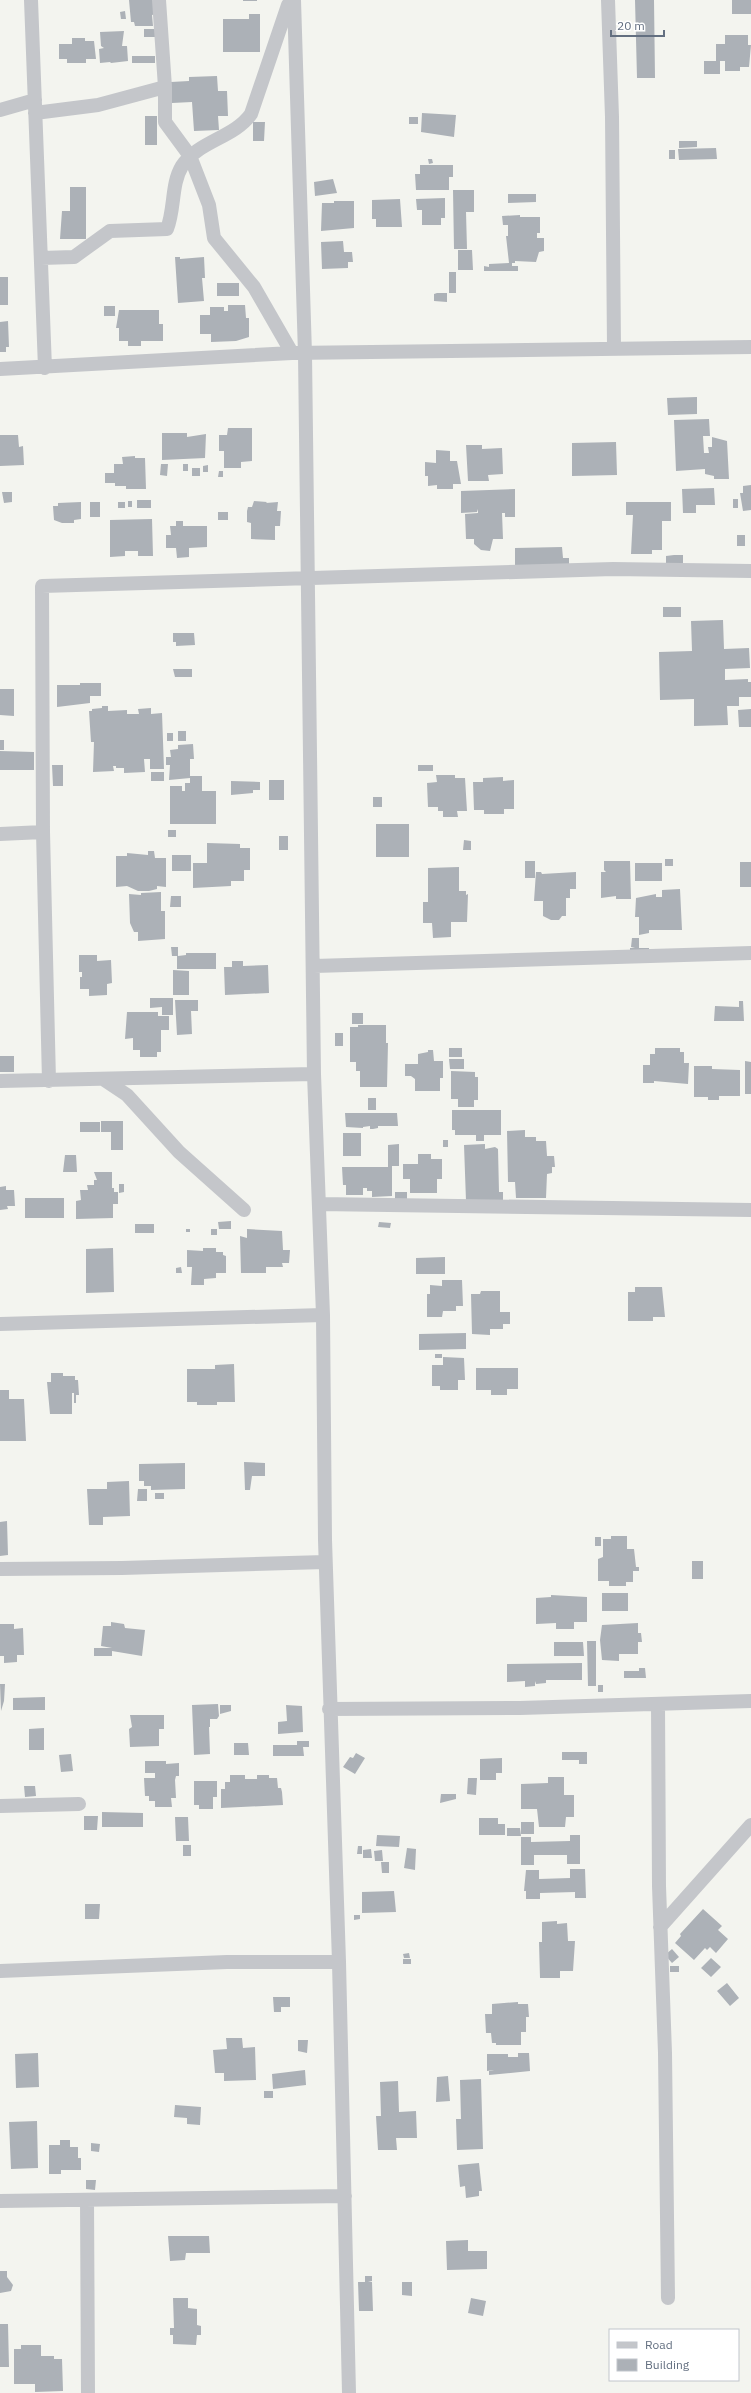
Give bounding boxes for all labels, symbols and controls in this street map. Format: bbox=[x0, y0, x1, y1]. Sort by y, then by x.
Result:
scale bar bbox=[611, 12, 664, 38]
text: 20 m bbox=[617, 18, 645, 33]
legend bbox=[609, 2329, 739, 2381]
text: Road bbox=[645, 2337, 673, 2352]
text: Building bbox=[645, 2357, 690, 2372]

